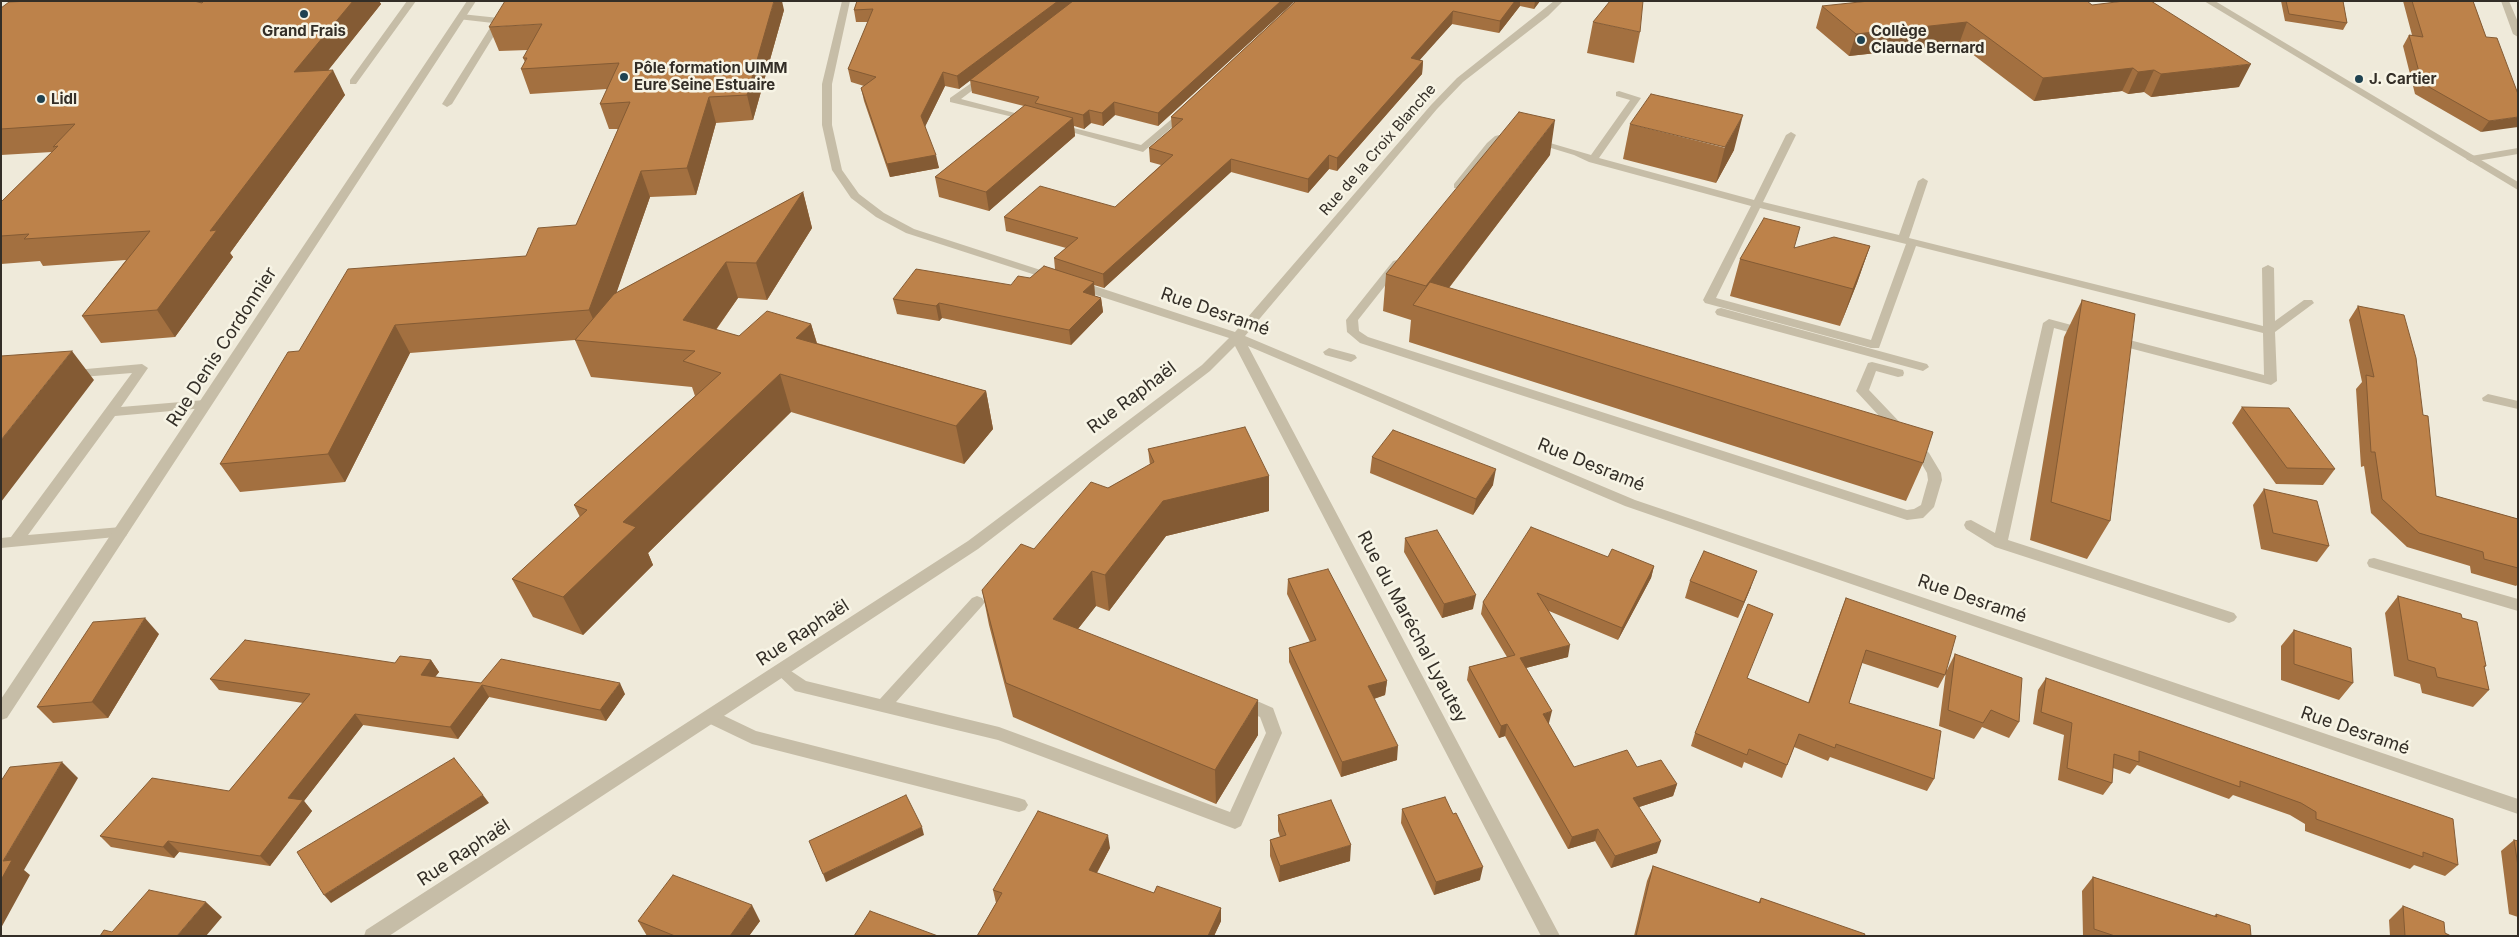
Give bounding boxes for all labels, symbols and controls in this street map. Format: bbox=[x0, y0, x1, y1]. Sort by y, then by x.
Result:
marker: Grand Frais bbox=[298, 8, 310, 20]
place label: Grand Frais bbox=[262, 22, 346, 40]
place label: Collège Claude Bernard bbox=[1871, 22, 1984, 57]
marker: Collège Claude Bernard bbox=[1855, 34, 1867, 46]
place label: Pôle formation UIMM Eure Seine Estuaire bbox=[634, 59, 788, 94]
place label: J. Cartier bbox=[2369, 70, 2437, 88]
marker: Pôle formation UIMM Eure Seine Estuaire bbox=[618, 71, 630, 83]
marker: J. Cartier bbox=[2353, 73, 2365, 85]
street label: Rue de la Croix Blanche bbox=[1316, 81, 1440, 219]
place label: Lidl bbox=[51, 90, 77, 108]
marker: Lidl bbox=[35, 93, 47, 105]
street label: Rue Denis Cordonnier bbox=[162, 263, 282, 431]
street label: Rue Desramé bbox=[1158, 283, 1272, 341]
street label: Rue Raphaël bbox=[1083, 357, 1181, 439]
street label: Rue Desramé bbox=[1534, 434, 1648, 496]
street label: Rue du Maréchal Lyautey bbox=[1352, 527, 1472, 727]
street label: Rue Desramé bbox=[1915, 570, 2029, 628]
street label: Rue Raphaël bbox=[753, 595, 853, 671]
street label: Rue Desramé bbox=[2298, 702, 2412, 760]
street label: Rue Raphaël bbox=[414, 815, 514, 891]

